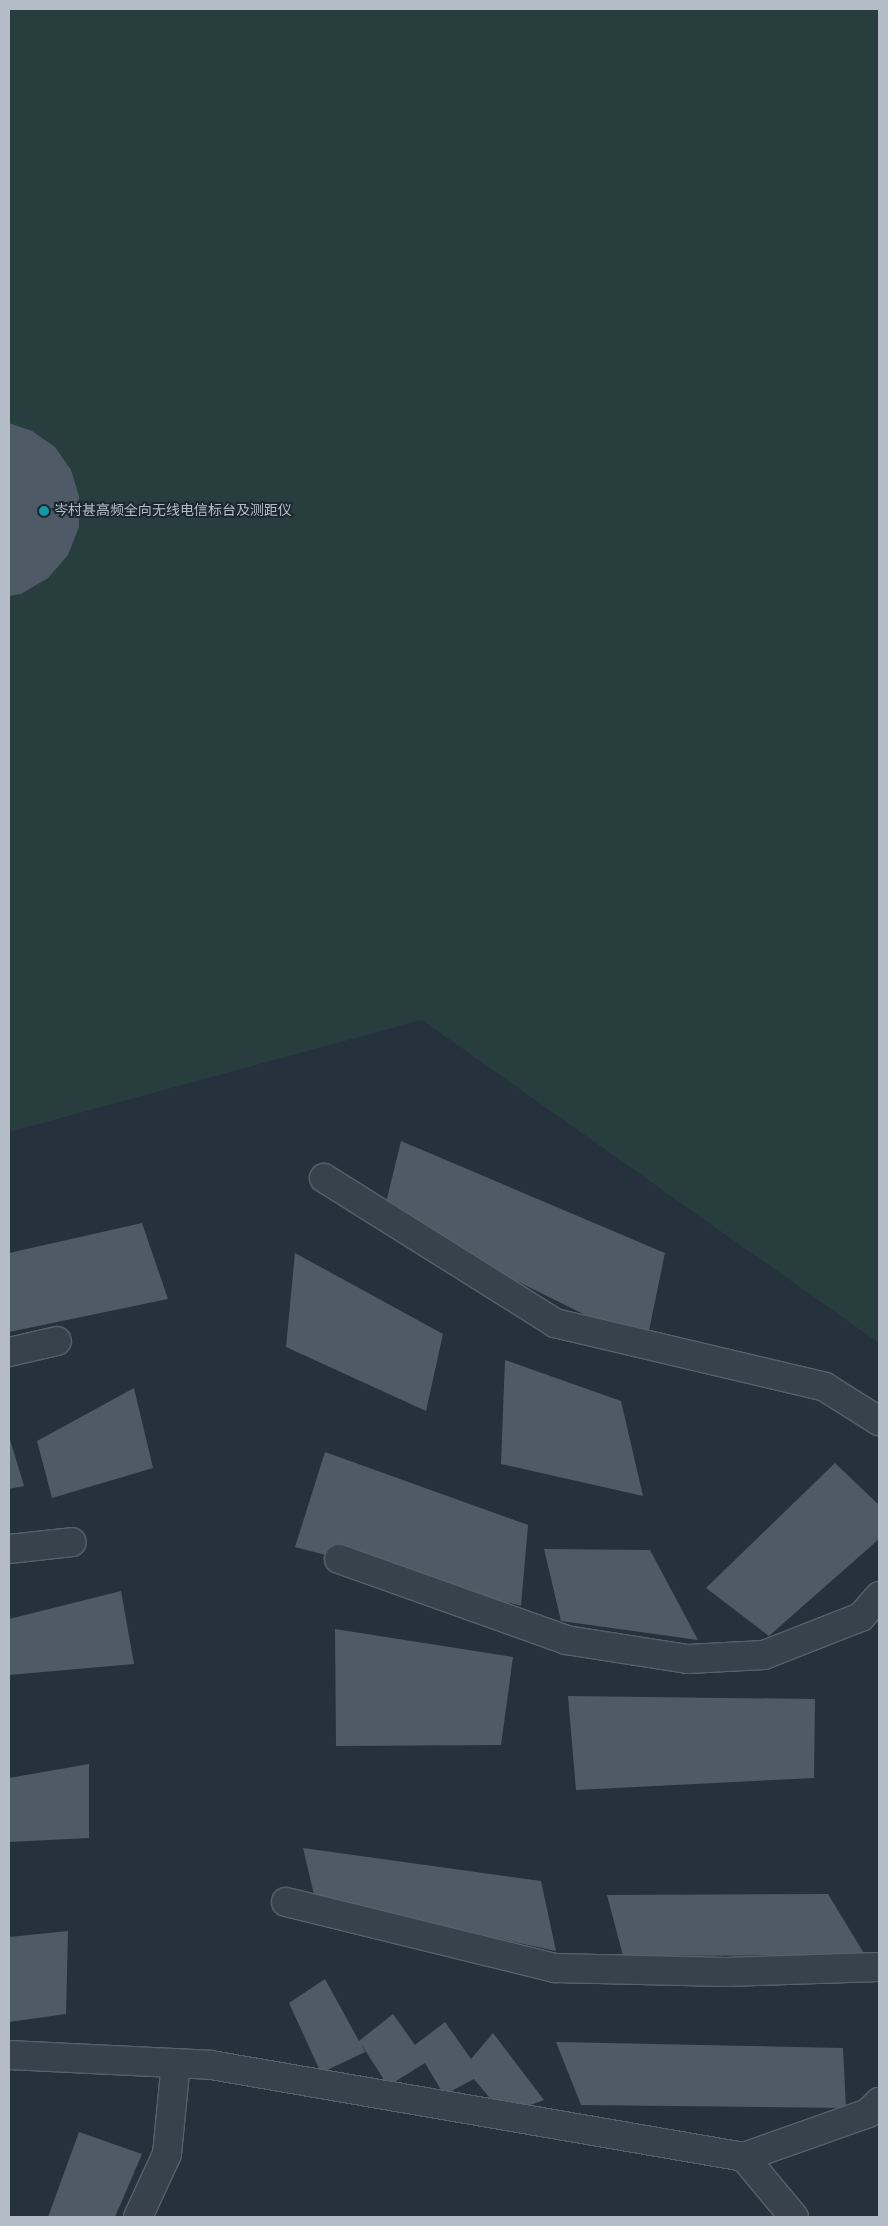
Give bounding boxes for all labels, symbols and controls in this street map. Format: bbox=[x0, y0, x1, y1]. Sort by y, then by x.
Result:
place label: 岑村甚高频全向无线电信标台及测距仪 bbox=[54, 503, 292, 519]
marker: 岑村甚高频全向无线电信标台及测距仪 bbox=[38, 505, 50, 517]

